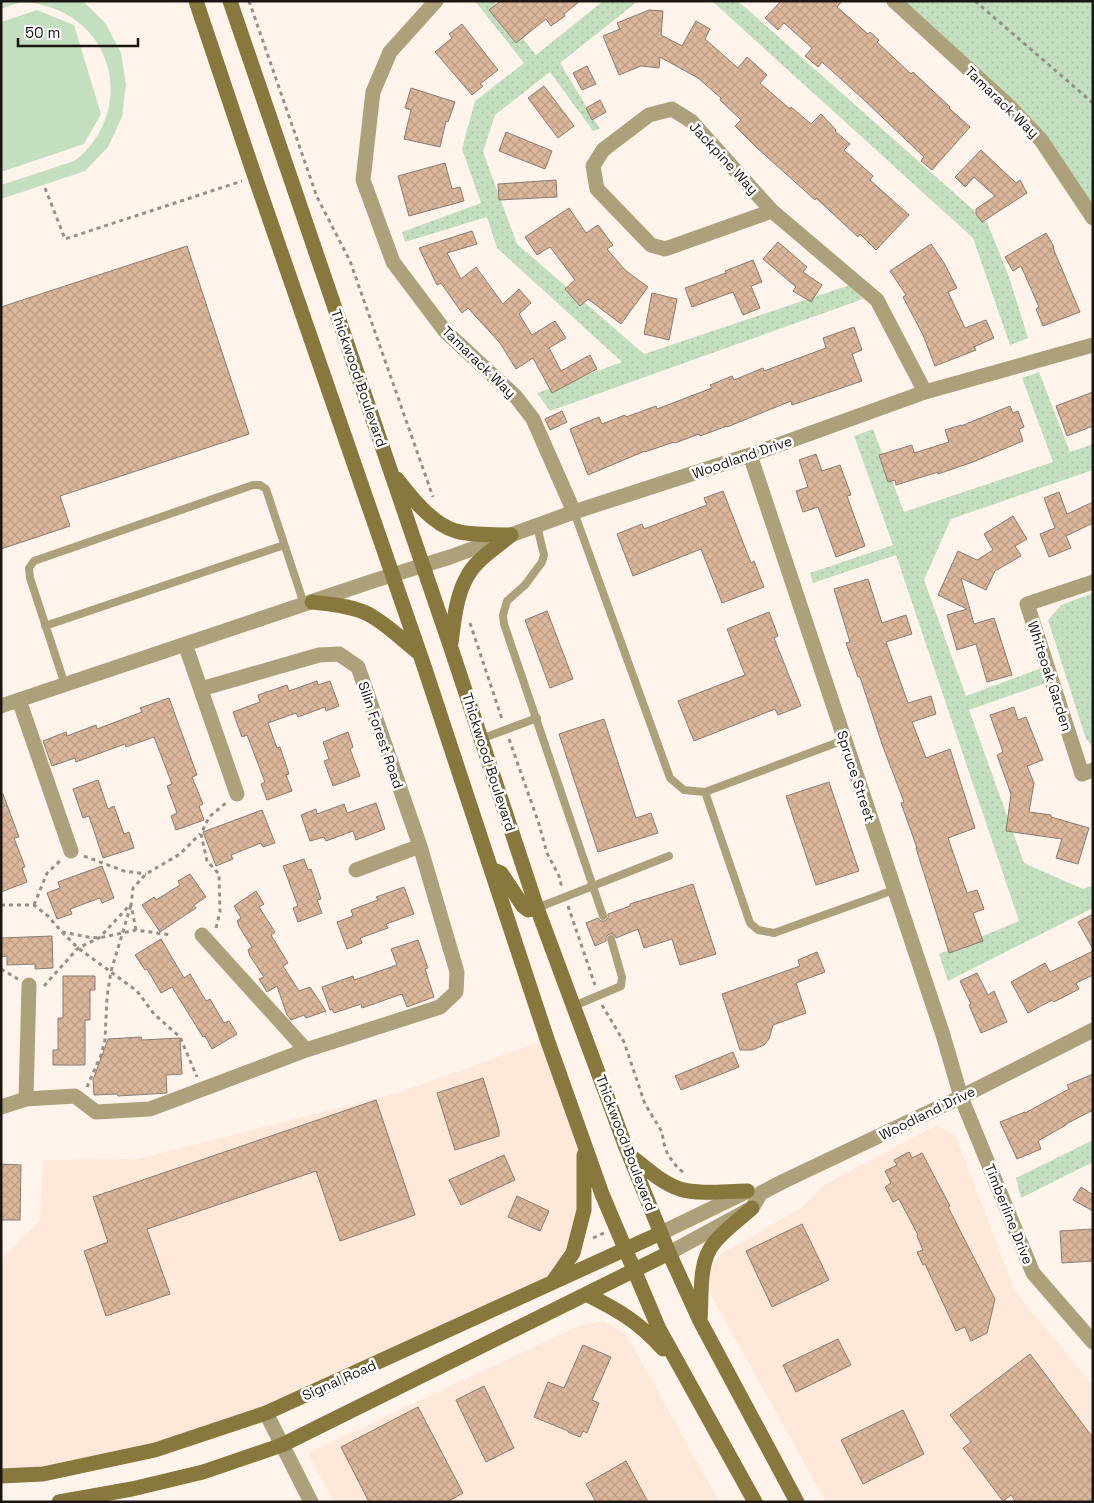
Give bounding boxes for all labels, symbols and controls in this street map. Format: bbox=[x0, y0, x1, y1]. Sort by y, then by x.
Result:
scale bar bbox=[18, 15, 138, 47]
text: 50 m bbox=[25, 23, 60, 42]
street label: Tamarack Way bbox=[961, 62, 1043, 142]
street label: Jackpine Way bbox=[686, 118, 762, 198]
street label: Thickwood Boulevard bbox=[327, 307, 391, 449]
street label: Tamarack Way bbox=[438, 322, 520, 402]
street label: Woodland Drive bbox=[690, 431, 794, 483]
street label: Whiteoak Garden bbox=[1024, 619, 1076, 733]
street label: Silin Forest Road bbox=[354, 679, 408, 791]
street label: Thickwood Boulevard bbox=[458, 691, 520, 833]
street label: Spruce Street bbox=[833, 728, 879, 824]
street label: Thickwood Boulevard bbox=[592, 1072, 660, 1214]
street label: Woodland Drive bbox=[876, 1082, 978, 1144]
street label: Timberline Drive bbox=[981, 1161, 1037, 1267]
street label: Signal Road bbox=[299, 1356, 379, 1404]

